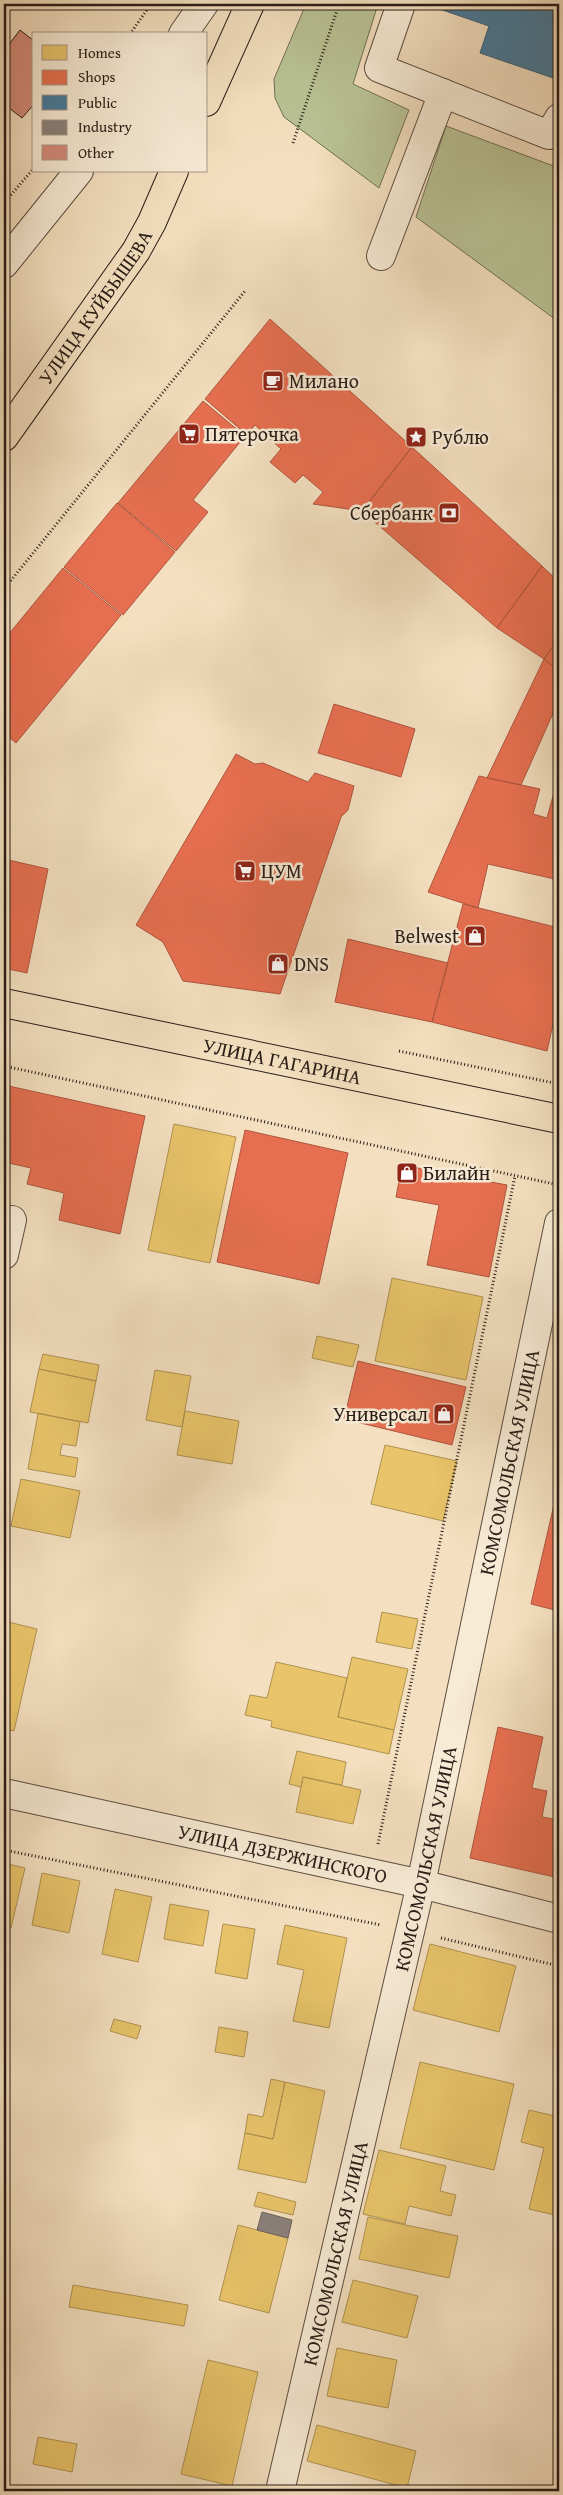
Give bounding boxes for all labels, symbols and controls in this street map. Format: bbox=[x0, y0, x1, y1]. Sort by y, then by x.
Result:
legend bbox=[32, 32, 208, 172]
text: Homes bbox=[78, 42, 121, 63]
text: Shops bbox=[78, 66, 115, 87]
text: Public bbox=[78, 92, 117, 113]
text: Industry bbox=[78, 116, 133, 137]
text: Other bbox=[78, 142, 114, 163]
street label: УЛИЦА КУЙБЫШЕВА bbox=[31, 224, 159, 390]
place label: Милано bbox=[289, 366, 359, 395]
cafe icon: Милано bbox=[261, 369, 285, 393]
place label: Пятерочка bbox=[205, 419, 299, 448]
supermarket icon: Пятерочка bbox=[177, 422, 201, 446]
place label: Рублю bbox=[432, 422, 489, 451]
place icon: Рублю bbox=[404, 425, 428, 449]
place label: Сбербанк bbox=[350, 498, 434, 527]
bank icon: Сбербанк bbox=[437, 501, 461, 525]
place label: ЦУМ bbox=[261, 856, 302, 885]
supermarket icon: ЦУМ bbox=[233, 859, 257, 883]
place label: Belwest bbox=[394, 921, 459, 950]
shop icon: Belwest bbox=[463, 924, 487, 948]
place label: DNS bbox=[294, 949, 329, 978]
shop icon: DNS bbox=[266, 952, 290, 976]
street label: УЛИЦА ГАГАРИНА bbox=[200, 1030, 364, 1091]
place label: Билайн bbox=[423, 1158, 491, 1187]
shop icon: Билайн bbox=[395, 1161, 419, 1185]
street label: КОМСОМОЛЬСКАЯ УЛИЦА bbox=[471, 1347, 546, 1578]
place label: Универсал bbox=[333, 1399, 428, 1428]
shop icon: Универсал bbox=[432, 1402, 456, 1426]
street label: КОМСОМОЛЬСКАЯ УЛИЦА bbox=[386, 1743, 463, 1974]
street label: УЛИЦА ДЗЕРЖИНСКОГО bbox=[175, 1816, 390, 1890]
street label: КОМСОМОЛЬСКАЯ УЛИЦА bbox=[295, 2138, 375, 2368]

